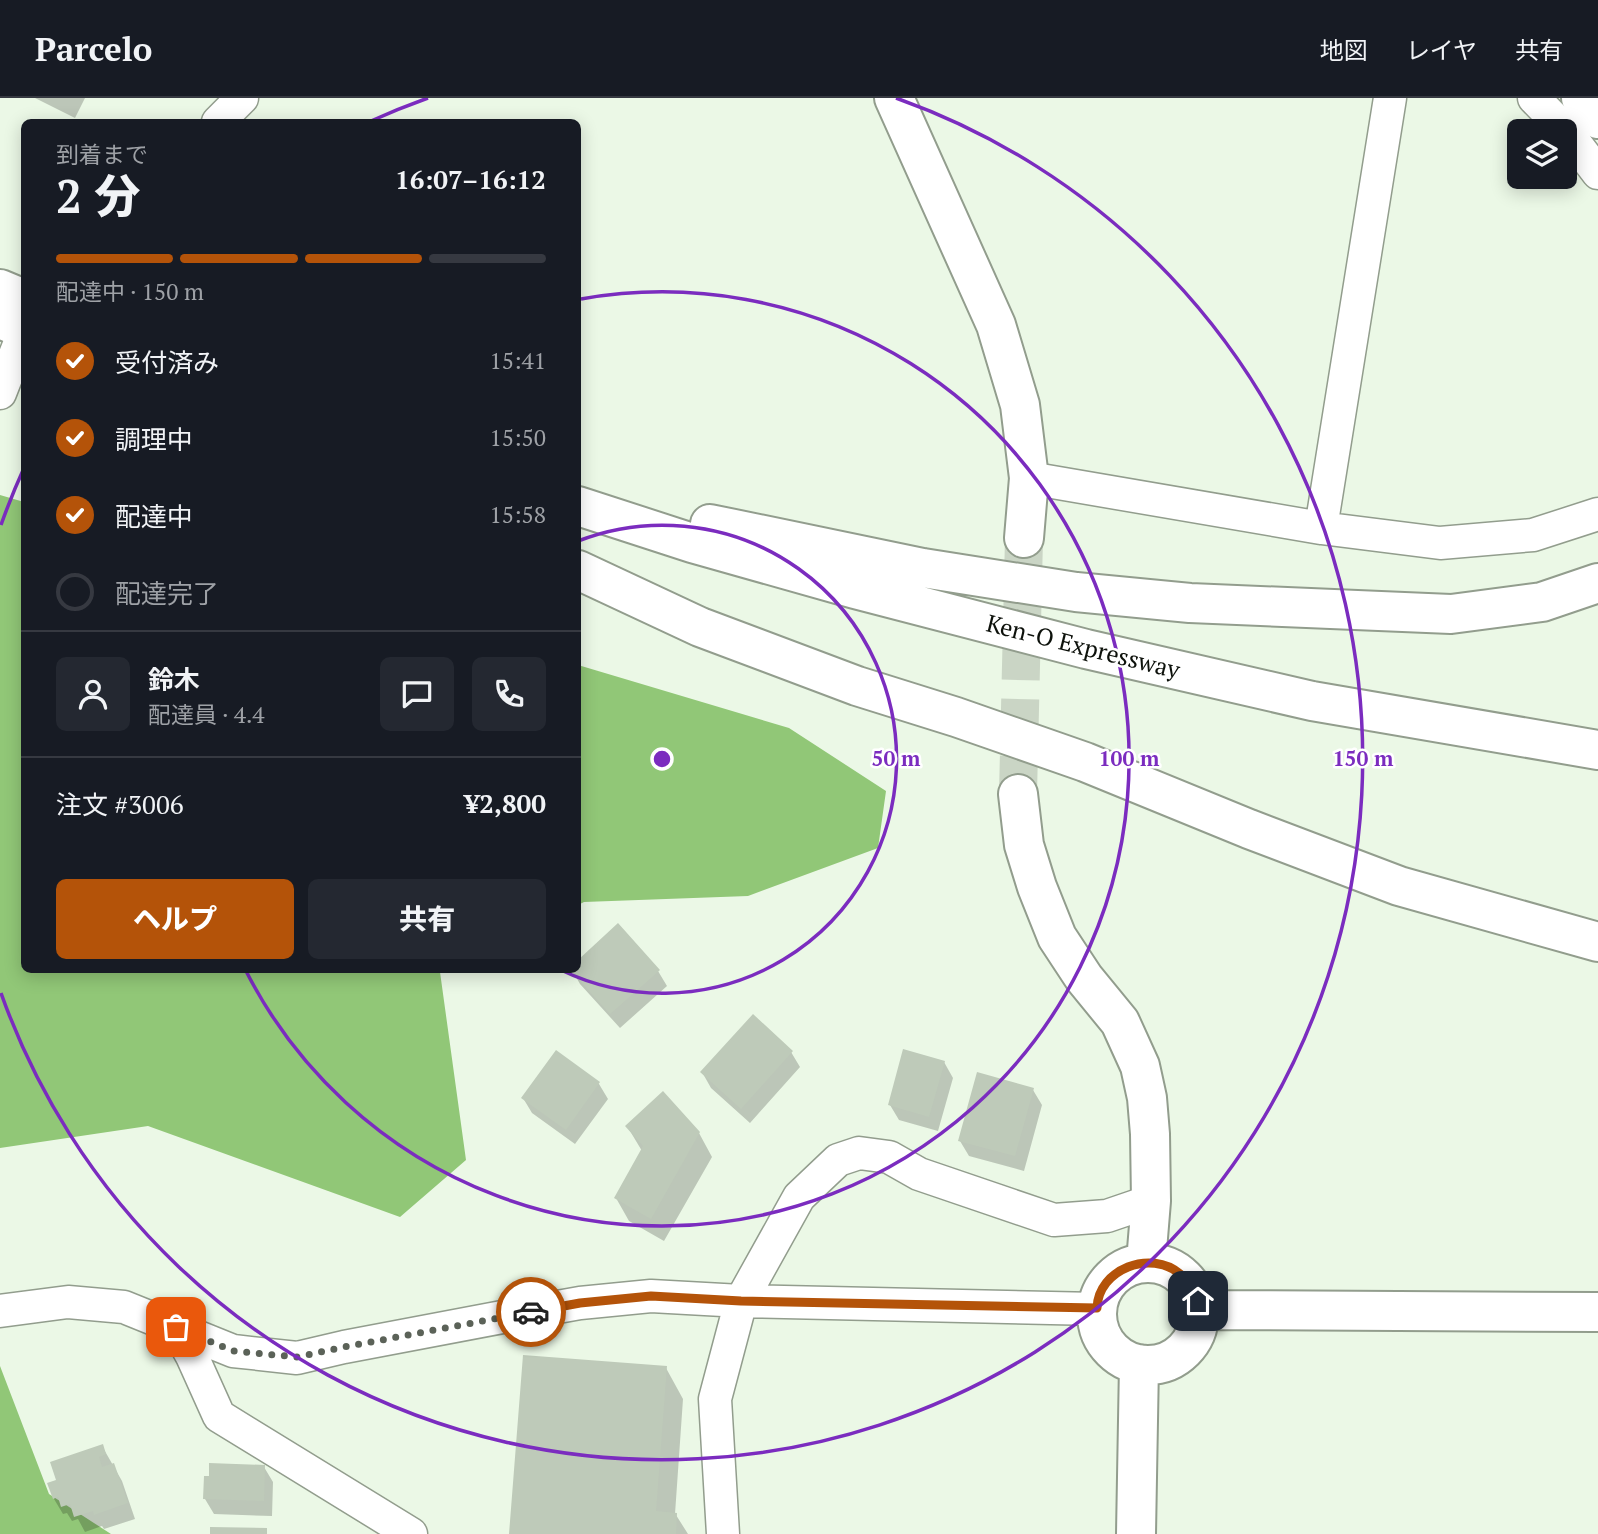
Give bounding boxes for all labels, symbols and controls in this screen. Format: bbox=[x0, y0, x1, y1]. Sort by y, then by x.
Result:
text: Parcelo bbox=[35, 27, 152, 70]
text: 地図 bbox=[1320, 34, 1368, 66]
text: レイヤ bbox=[1406, 34, 1477, 66]
text: 共有 bbox=[1515, 34, 1563, 66]
map controls bbox=[1507, 119, 1577, 189]
button: layers bbox=[1507, 119, 1577, 189]
text: 到着まで bbox=[56, 139, 148, 170]
text: 16:07–16:12 bbox=[395, 162, 546, 196]
text: 2 分 bbox=[56, 165, 140, 226]
text: 配達中 · 150 m bbox=[56, 276, 204, 307]
icon: check bbox=[56, 342, 94, 380]
text: 受付済み bbox=[115, 345, 219, 379]
text: 15:41 bbox=[489, 345, 546, 376]
icon: check bbox=[56, 419, 94, 457]
text: 調理中 bbox=[115, 422, 193, 456]
text: 15:50 bbox=[489, 422, 546, 453]
icon: check bbox=[56, 496, 94, 534]
text: 配達中 bbox=[115, 499, 193, 533]
text: 15:58 bbox=[489, 499, 546, 530]
text: 配達完了 bbox=[115, 576, 219, 610]
street label: Ken-O Expressway bbox=[983, 607, 1184, 686]
button: person bbox=[56, 657, 130, 731]
button: chat bbox=[380, 657, 454, 731]
button: phone bbox=[472, 657, 546, 731]
text: 鈴木 bbox=[148, 662, 200, 696]
text: 配達員 · 4.4 bbox=[148, 699, 265, 730]
text: 50 m bbox=[872, 744, 921, 772]
text: 100 m bbox=[1099, 744, 1160, 772]
text: 150 m bbox=[1333, 744, 1394, 772]
centre of rings bbox=[650, 747, 674, 771]
text: ¥2,800 bbox=[465, 786, 546, 820]
text: 注文 #3006 bbox=[56, 787, 184, 821]
button: ヘルプ bbox=[56, 879, 294, 959]
button: 共有 bbox=[308, 879, 546, 959]
pin bbox=[1168, 1271, 1228, 1331]
courier bbox=[496, 1277, 566, 1347]
icon: home bbox=[1179, 1282, 1217, 1320]
icon: car bbox=[512, 1293, 550, 1331]
pin bbox=[146, 1297, 206, 1357]
icon: bag bbox=[157, 1308, 195, 1346]

